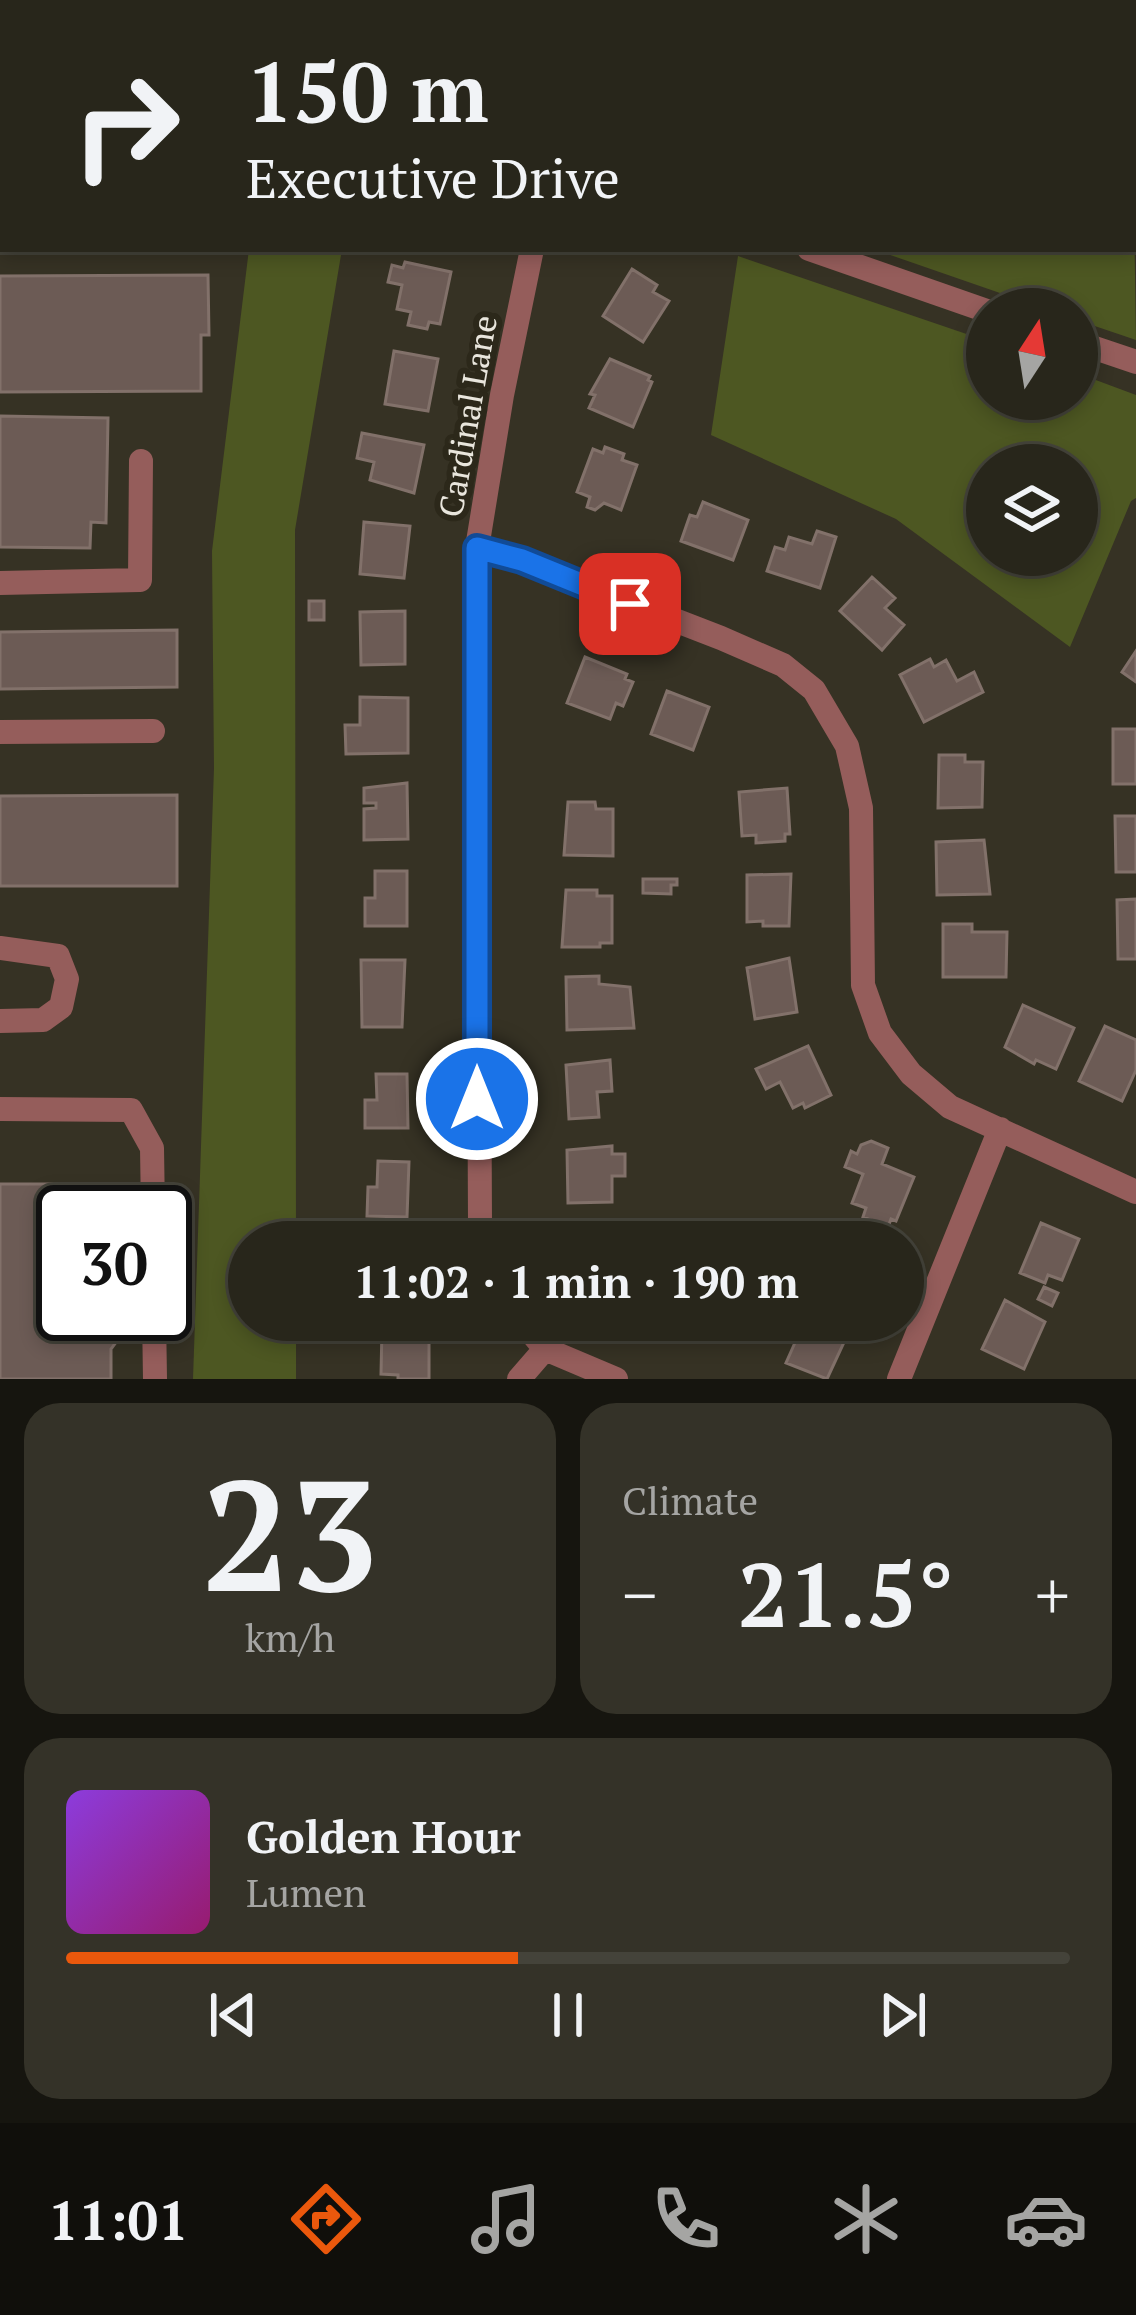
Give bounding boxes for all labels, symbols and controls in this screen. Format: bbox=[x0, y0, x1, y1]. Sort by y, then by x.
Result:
text: 150 m bbox=[246, 35, 489, 146]
icon: right bbox=[48, 48, 204, 204]
text: Executive Drive bbox=[246, 142, 620, 213]
north arrow bbox=[966, 288, 1098, 420]
map controls bbox=[966, 288, 1098, 576]
street label: Cardinal Lane bbox=[428, 312, 506, 520]
button: layers bbox=[966, 444, 1098, 576]
pin bbox=[579, 553, 681, 655]
icon: arrive bbox=[597, 571, 663, 637]
position arrow bbox=[414, 1036, 540, 1162]
speed limit sign: 30 bbox=[36, 1185, 192, 1341]
text: 11:02 · 1 min · 190 m bbox=[353, 1251, 799, 1311]
text: 23 bbox=[202, 1429, 378, 1636]
text: Climate bbox=[622, 1474, 758, 1526]
text: 21.5° bbox=[738, 1533, 954, 1653]
text: − bbox=[622, 1550, 657, 1638]
text: + bbox=[1035, 1550, 1070, 1638]
text: km/h bbox=[245, 1611, 335, 1663]
text: Golden Hour bbox=[246, 1806, 521, 1866]
text: Lumen bbox=[246, 1866, 366, 1918]
icon: previous bbox=[200, 1982, 266, 2048]
icon: pause bbox=[535, 1982, 601, 2048]
icon: next bbox=[870, 1982, 936, 2048]
icon: directions bbox=[284, 2177, 368, 2261]
icon: music bbox=[464, 2177, 548, 2261]
icon: phone bbox=[644, 2177, 728, 2261]
icon: climate bbox=[824, 2177, 908, 2261]
icon: car bbox=[1004, 2177, 1088, 2261]
text: 11:01 bbox=[48, 2184, 189, 2255]

